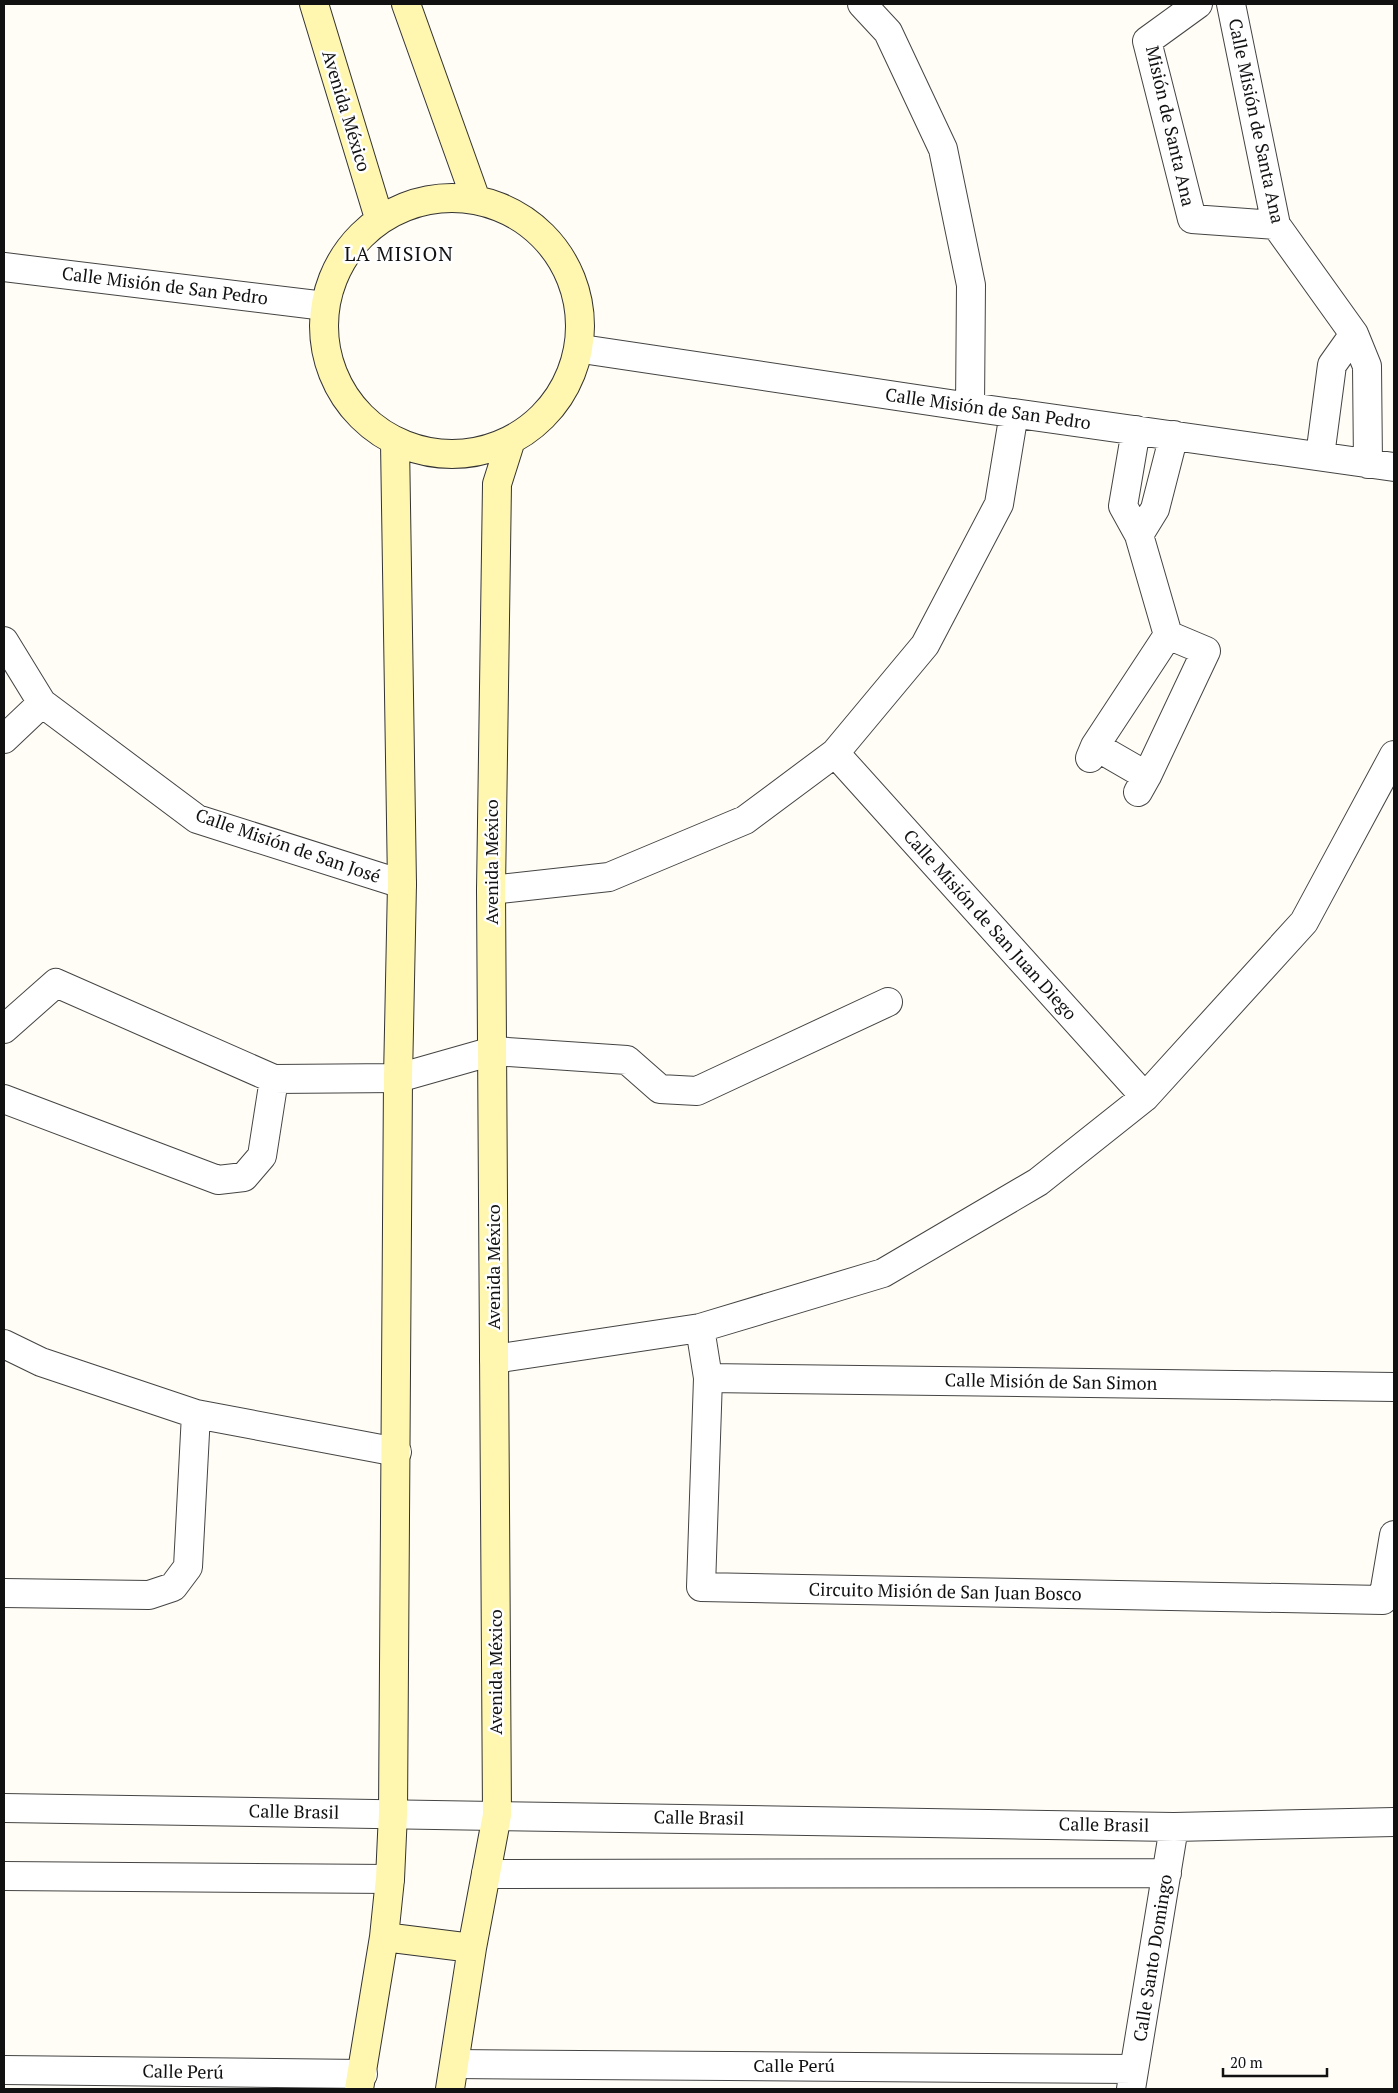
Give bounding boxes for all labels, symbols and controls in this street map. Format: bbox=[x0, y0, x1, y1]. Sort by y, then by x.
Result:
street label: Calle Misión de Santa Ana bbox=[1224, 16, 1290, 225]
street label: Misión de Santa Ana bbox=[1141, 43, 1201, 208]
street label: Avenida México bbox=[317, 47, 377, 174]
district label: LA MISION bbox=[344, 240, 454, 267]
street label: Calle Misión de San Pedro bbox=[61, 260, 270, 310]
street label: Calle Misión de San Pedro bbox=[884, 382, 1093, 434]
street label: Avenida México bbox=[479, 799, 503, 925]
street label: Calle Misión de San José bbox=[193, 802, 384, 888]
street label: Calle Misión de San Juan Diego bbox=[899, 824, 1083, 1025]
street label: Avenida México bbox=[481, 1204, 505, 1330]
street label: Calle Misión de San Simon bbox=[944, 1367, 1158, 1395]
street label: Circuito Misión de San Juan Bosco bbox=[808, 1577, 1082, 1605]
street label: Avenida México bbox=[483, 1609, 507, 1735]
street label: Calle Brasil bbox=[248, 1798, 340, 1824]
street label: Calle Brasil bbox=[653, 1804, 745, 1830]
street label: Calle Brasil bbox=[1058, 1811, 1150, 1837]
street label: Calle Santo Domingo bbox=[1127, 1872, 1177, 2043]
scale bar bbox=[1223, 2046, 1327, 2078]
text: 20 m bbox=[1230, 2052, 1263, 2072]
street label: Calle Perú bbox=[753, 2053, 835, 2077]
street label: Calle Perú bbox=[142, 2058, 224, 2084]

